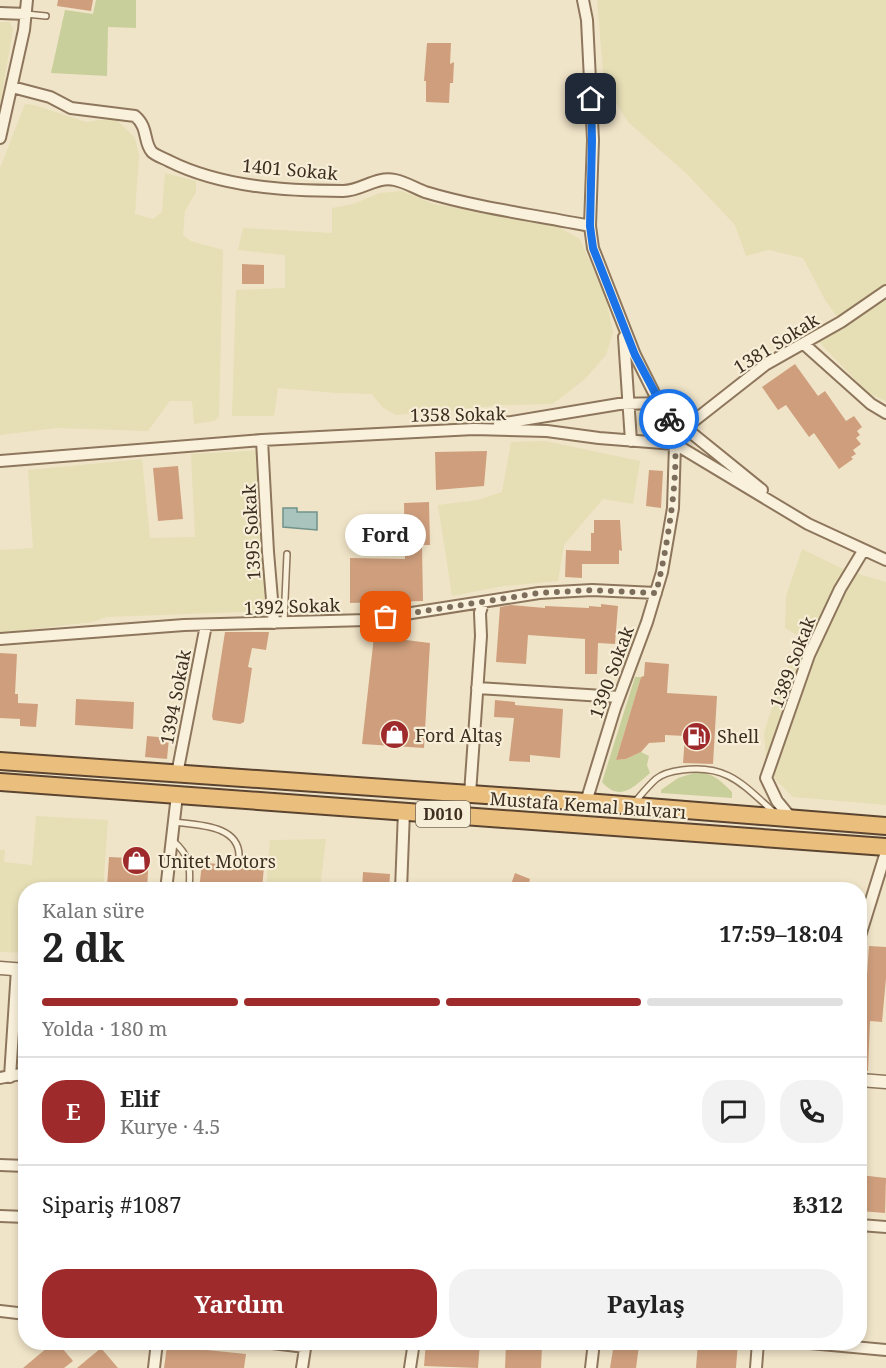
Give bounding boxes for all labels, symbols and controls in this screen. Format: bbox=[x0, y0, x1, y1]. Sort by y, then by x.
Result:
pin bbox=[565, 73, 616, 124]
icon: home bbox=[574, 82, 607, 115]
street label: 1401 Sokak bbox=[241, 153, 339, 185]
street label: 1381 Sokak bbox=[729, 307, 824, 379]
courier bbox=[639, 389, 699, 449]
street label: 1358 Sokak bbox=[410, 401, 507, 427]
icon: bike bbox=[653, 403, 686, 436]
street label: 1395 Sokak bbox=[236, 483, 266, 581]
callout: Ford bbox=[346, 515, 426, 557]
text: Ford bbox=[362, 521, 409, 548]
pin bbox=[360, 591, 411, 642]
street label: 1392 Sokak bbox=[243, 592, 341, 620]
icon: bag bbox=[369, 600, 402, 633]
street label: 1389 Sokak bbox=[764, 612, 821, 711]
street label: 1390 Sokak bbox=[583, 622, 639, 721]
street label: 1394 Sokak bbox=[154, 647, 196, 747]
shop icon: Ford Altaş bbox=[378, 719, 410, 751]
fuel station icon: Shell bbox=[680, 720, 712, 752]
place label: Ford Altaş bbox=[415, 723, 502, 747]
place label: Shell bbox=[717, 724, 759, 748]
street label: Mustafa Kemal Bulvarı bbox=[489, 786, 687, 824]
road number: D010 bbox=[416, 801, 470, 827]
shop icon: Unitet Motors bbox=[121, 845, 153, 877]
place label: Unitet Motors bbox=[158, 849, 276, 873]
text: Kalan süre bbox=[42, 897, 145, 924]
text: 17:59–18:04 bbox=[719, 918, 843, 948]
text: 2 dk bbox=[42, 920, 124, 973]
text: Yolda · 180 m bbox=[42, 1015, 167, 1042]
button: chat bbox=[702, 1080, 765, 1143]
button: phone bbox=[780, 1080, 843, 1143]
text: Elif bbox=[120, 1083, 159, 1113]
text: E bbox=[66, 1096, 81, 1126]
text: Kurye · 4.5 bbox=[120, 1113, 220, 1140]
text: Sipariş #1087 bbox=[42, 1189, 181, 1219]
text: ₺312 bbox=[793, 1189, 843, 1219]
button: Yardım bbox=[42, 1269, 437, 1338]
button: Paylaş bbox=[449, 1269, 843, 1338]

